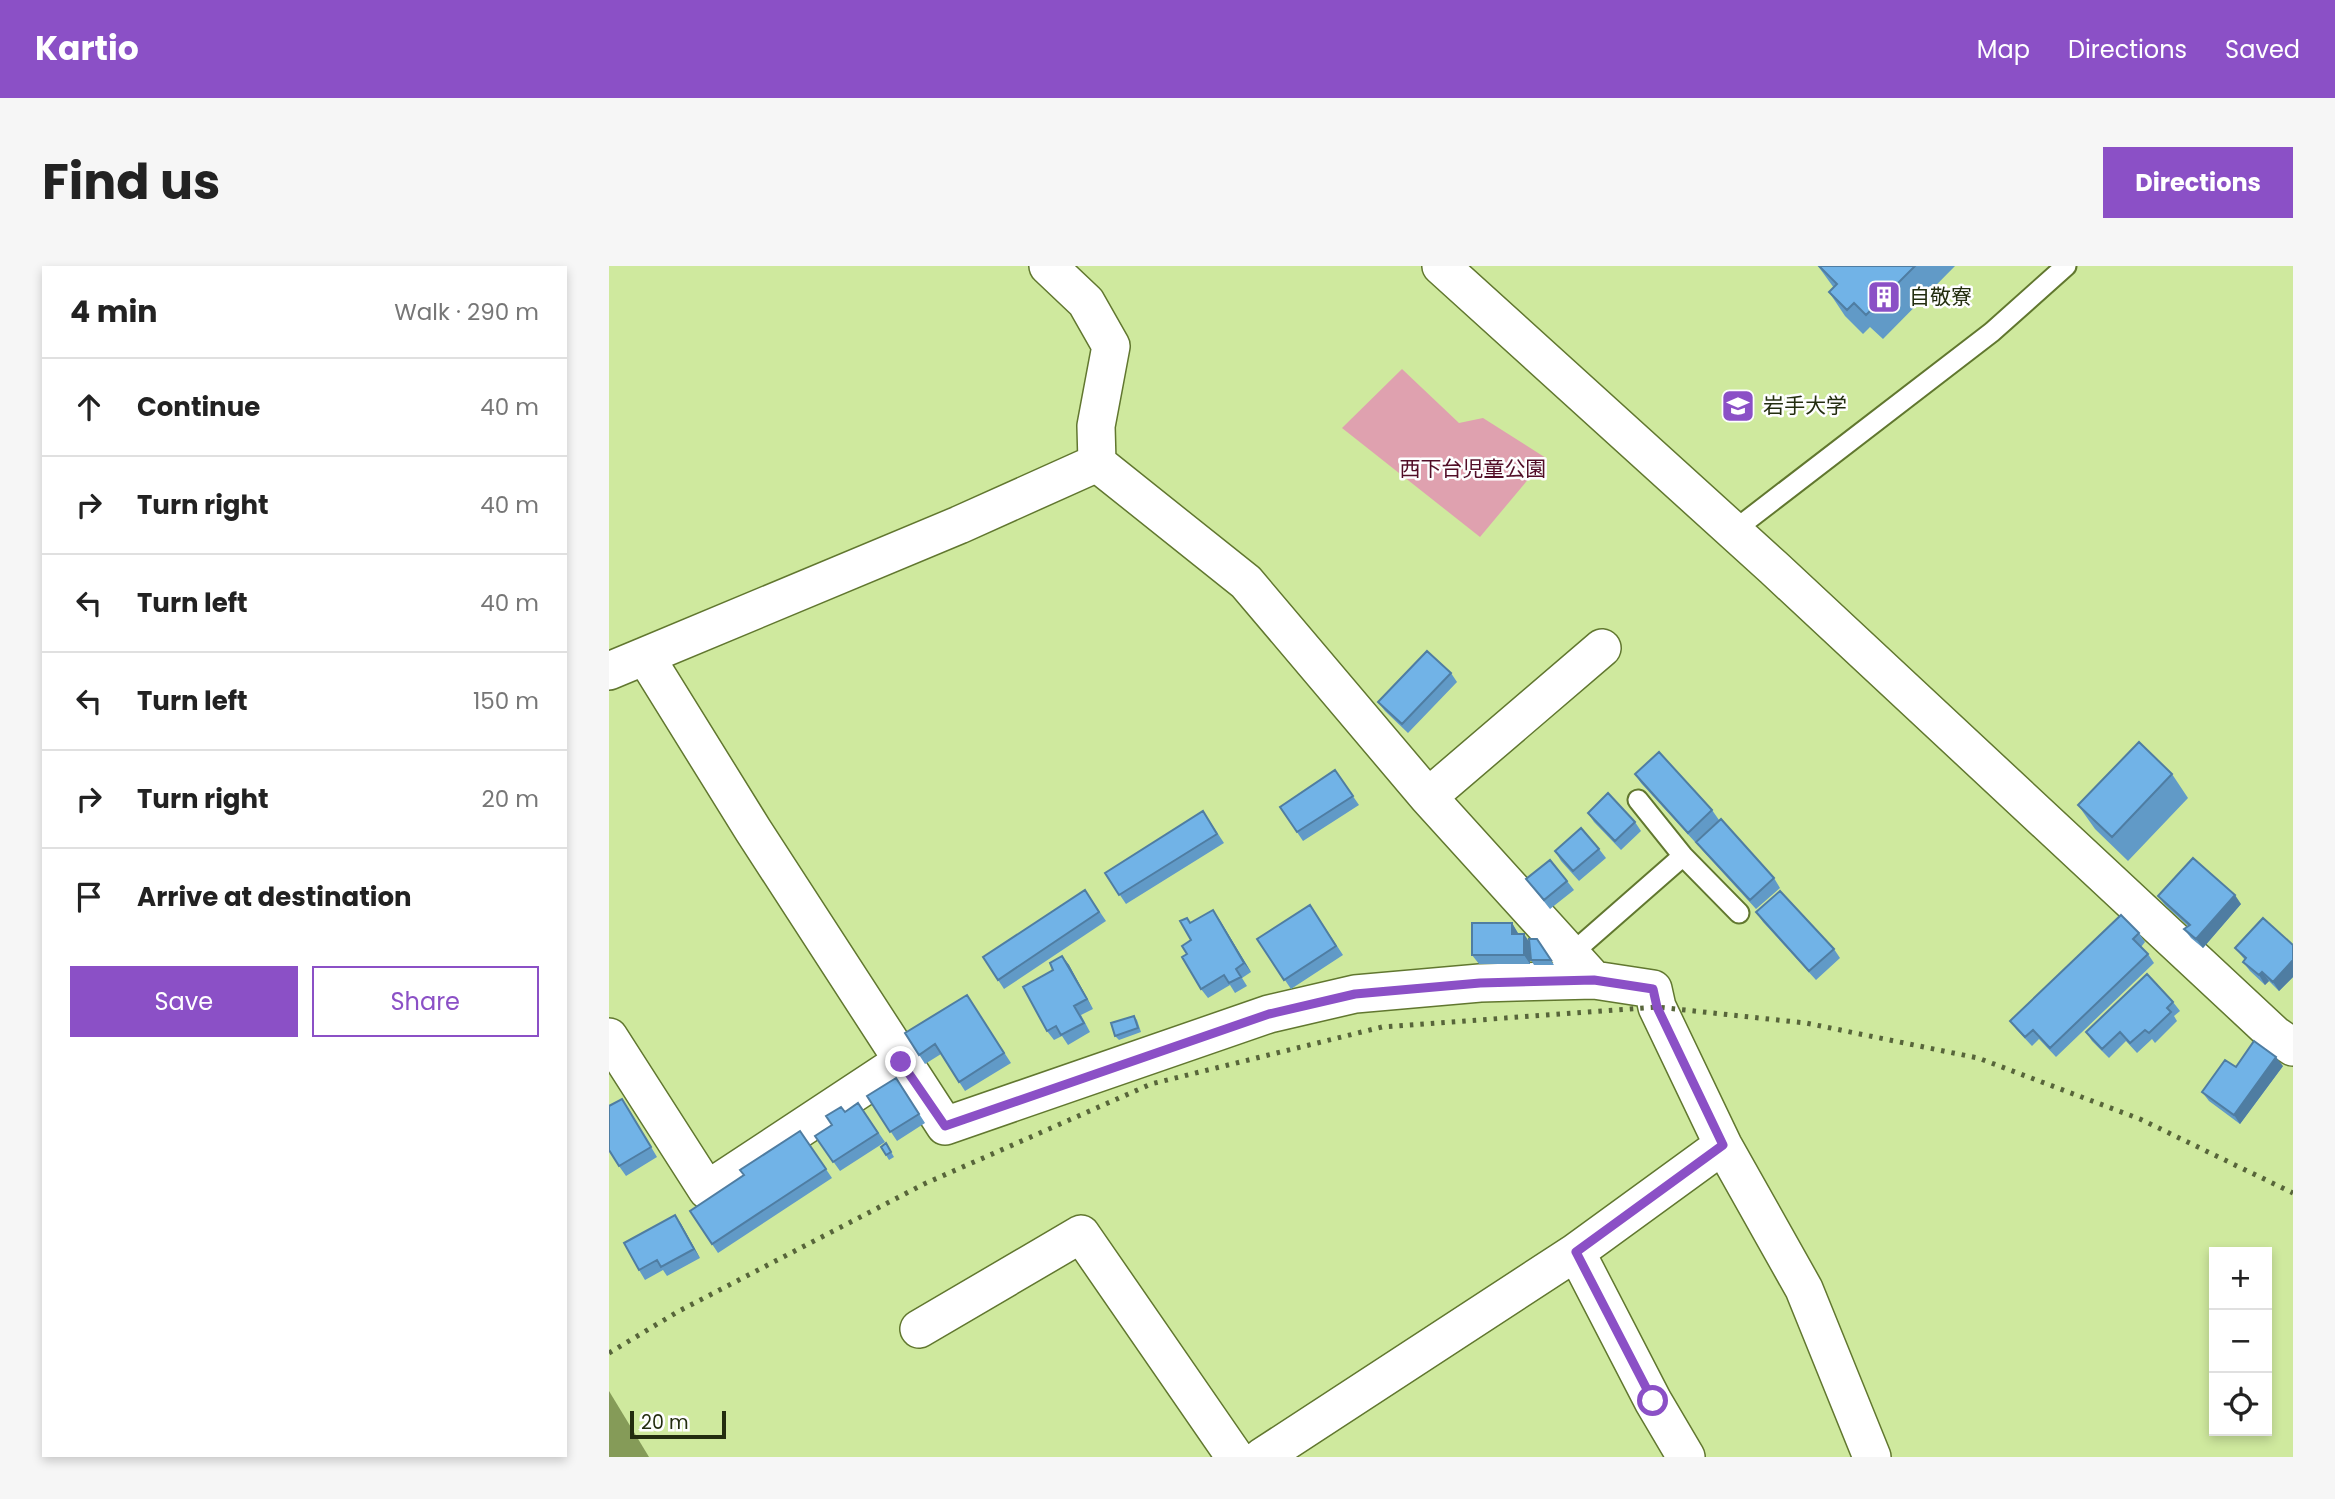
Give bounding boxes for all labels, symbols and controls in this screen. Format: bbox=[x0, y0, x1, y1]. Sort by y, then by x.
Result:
text: Kartio bbox=[35, 25, 139, 72]
text: Map bbox=[1977, 33, 2030, 66]
text: Directions bbox=[2068, 33, 2187, 66]
text: Saved bbox=[2225, 33, 2300, 66]
button: Directions bbox=[2103, 147, 2293, 218]
text: Find us bbox=[42, 148, 220, 216]
building icon: 自敬寮 bbox=[1865, 278, 1903, 316]
place label: 自敬寮 bbox=[1909, 282, 1972, 311]
text: 4 min bbox=[70, 290, 158, 333]
text: Walk · 290 m bbox=[394, 296, 539, 328]
school or university icon: 岩手大学 bbox=[1719, 387, 1757, 425]
icon: ahead bbox=[70, 388, 108, 426]
text: Continue bbox=[137, 389, 260, 425]
text: 40 m bbox=[480, 391, 539, 423]
place label: 岩手大学 bbox=[1763, 391, 1847, 420]
park label: 西下台児童公園 bbox=[1400, 454, 1547, 483]
icon: right bbox=[70, 486, 108, 524]
text: Turn right bbox=[137, 487, 269, 523]
text: 40 m bbox=[480, 489, 539, 521]
icon: left bbox=[70, 584, 108, 622]
text: Turn left bbox=[137, 585, 248, 621]
text: 40 m bbox=[480, 587, 539, 619]
icon: left bbox=[70, 682, 108, 720]
text: Turn left bbox=[137, 683, 248, 719]
text: 150 m bbox=[473, 685, 539, 717]
icon: right bbox=[70, 780, 108, 818]
text: Turn right bbox=[137, 781, 269, 817]
text: 20 m bbox=[481, 783, 539, 815]
icon: arrive bbox=[70, 878, 108, 916]
text: Arrive at destination bbox=[137, 879, 412, 915]
button: Save bbox=[70, 966, 298, 1037]
button: Share bbox=[312, 966, 539, 1037]
route end bbox=[885, 1046, 916, 1077]
map controls bbox=[2209, 1247, 2272, 1436]
button: + bbox=[2209, 1247, 2272, 1310]
button: − bbox=[2209, 1310, 2272, 1373]
button: locate bbox=[2209, 1373, 2272, 1436]
route start bbox=[1637, 1385, 1668, 1416]
scale bar bbox=[630, 1408, 726, 1440]
text: 20 m bbox=[641, 1409, 689, 1436]

